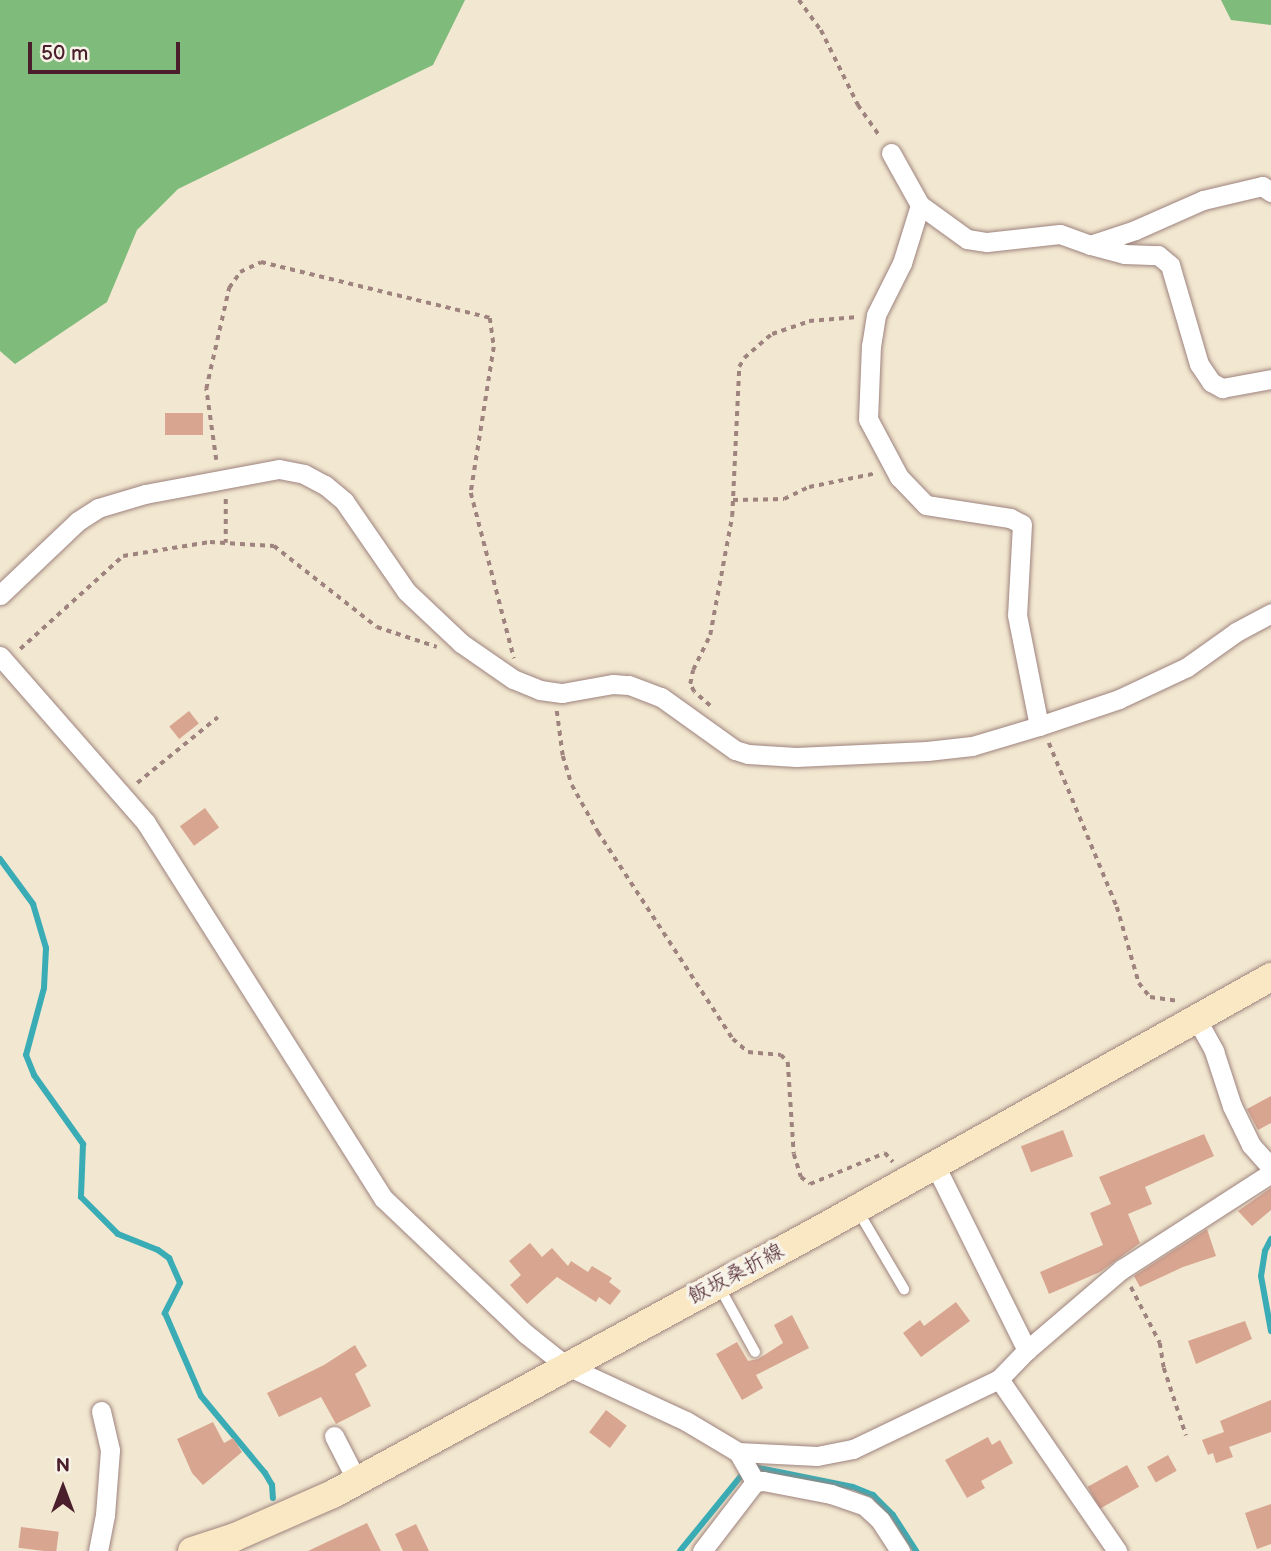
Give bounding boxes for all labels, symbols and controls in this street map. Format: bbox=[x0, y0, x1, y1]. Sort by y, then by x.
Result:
scale bar bbox=[32, 28, 184, 72]
text: 50 m bbox=[41, 41, 88, 66]
street label: 飯坂桑折線 bbox=[684, 1238, 788, 1310]
north arrow bbox=[28, 1453, 98, 1523]
text: N bbox=[56, 1455, 70, 1478]

